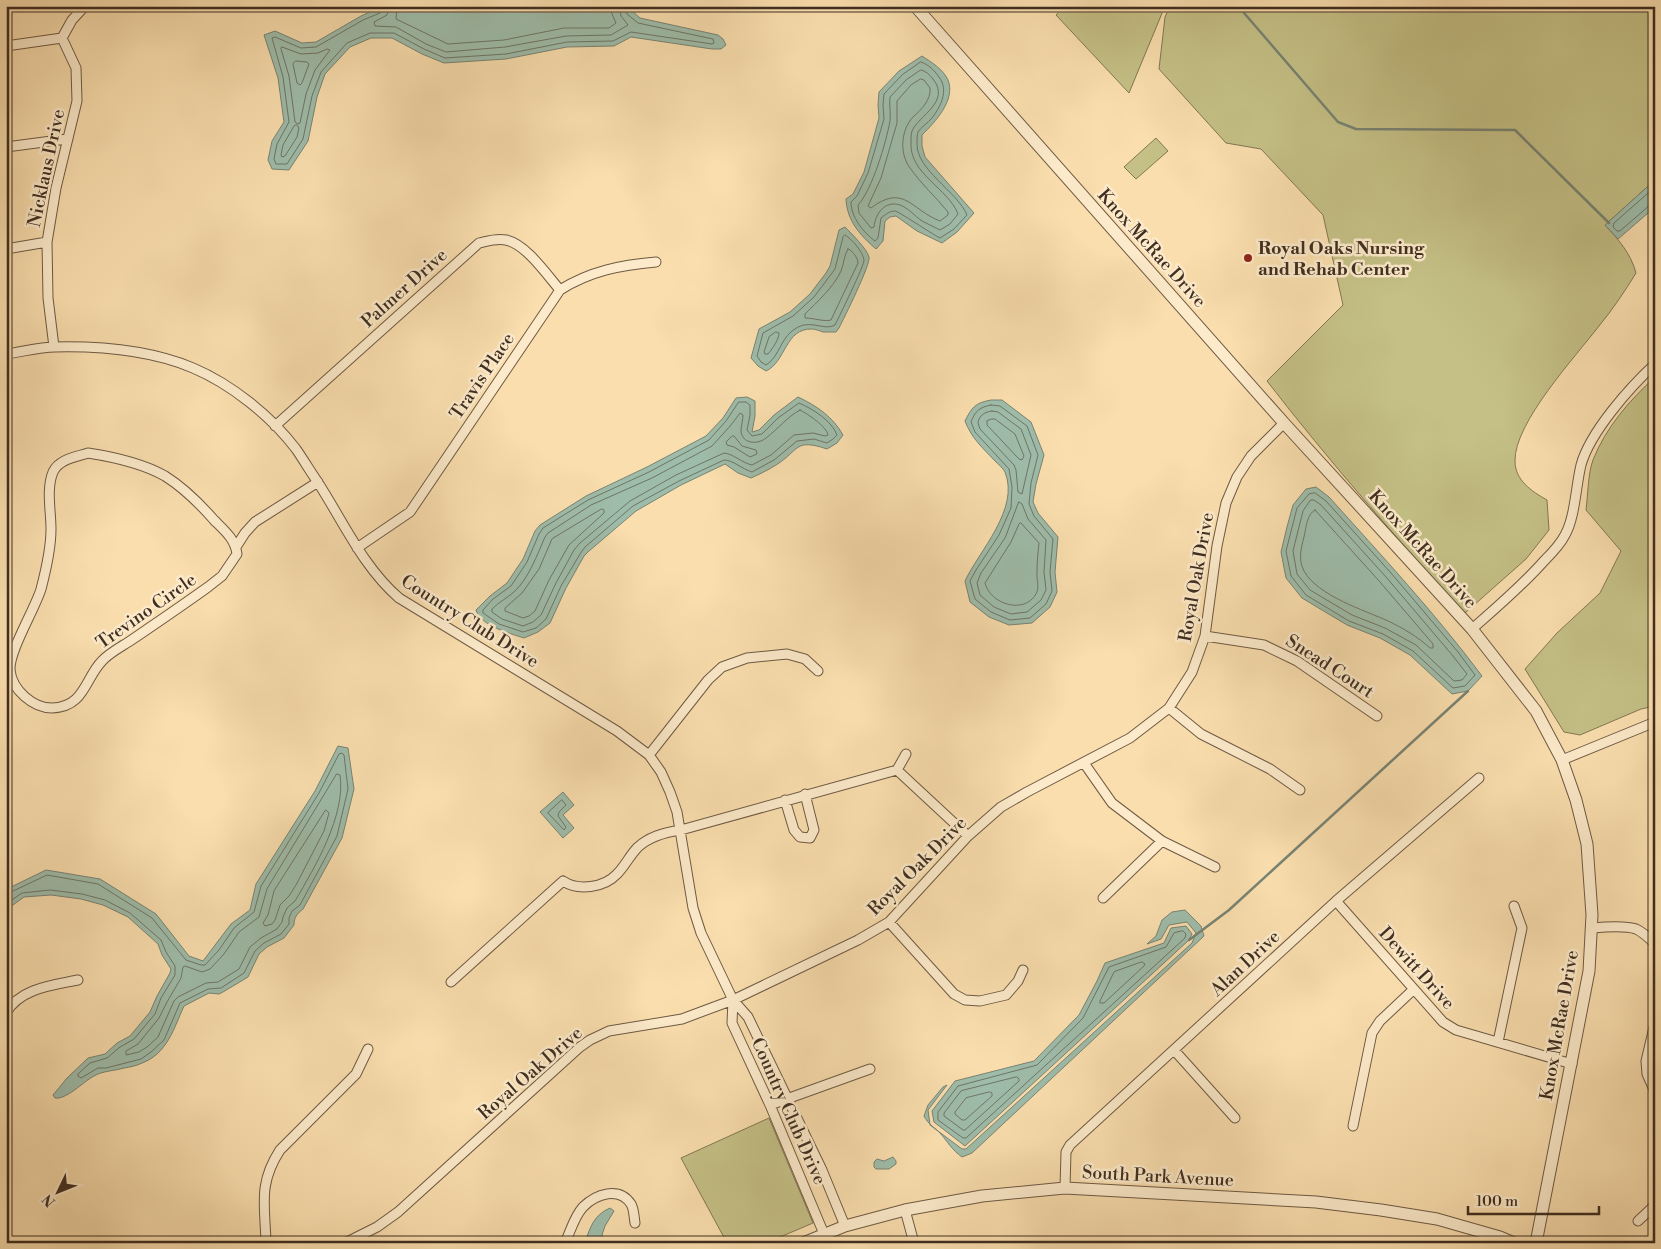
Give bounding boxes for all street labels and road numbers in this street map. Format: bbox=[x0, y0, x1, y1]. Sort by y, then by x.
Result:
street label: Nicklaus Drive bbox=[23, 107, 70, 229]
street label: Knox McRae Drive bbox=[1092, 184, 1211, 313]
street label: Palmer Drive bbox=[357, 244, 452, 333]
street label: Travis Place bbox=[445, 328, 520, 424]
street label: Knox McRae Drive bbox=[1363, 485, 1482, 614]
street label: Royal Oak Drive bbox=[1174, 511, 1219, 644]
street label: Trevino Circle bbox=[92, 568, 201, 654]
street label: Country Club Drive bbox=[396, 570, 543, 673]
street label: Snead Court bbox=[1281, 629, 1379, 704]
street label: Royal Oak Drive bbox=[863, 812, 972, 921]
street label: Dewitt Drive bbox=[1373, 922, 1460, 1014]
street label: Alan Drive bbox=[1205, 925, 1285, 1002]
street label: Knox McRae Drive bbox=[1535, 948, 1584, 1102]
street label: Royal Oak Drive bbox=[473, 1022, 587, 1125]
street label: Country Club Drive bbox=[746, 1034, 831, 1188]
street label: South Park Avenue bbox=[1081, 1161, 1235, 1192]

